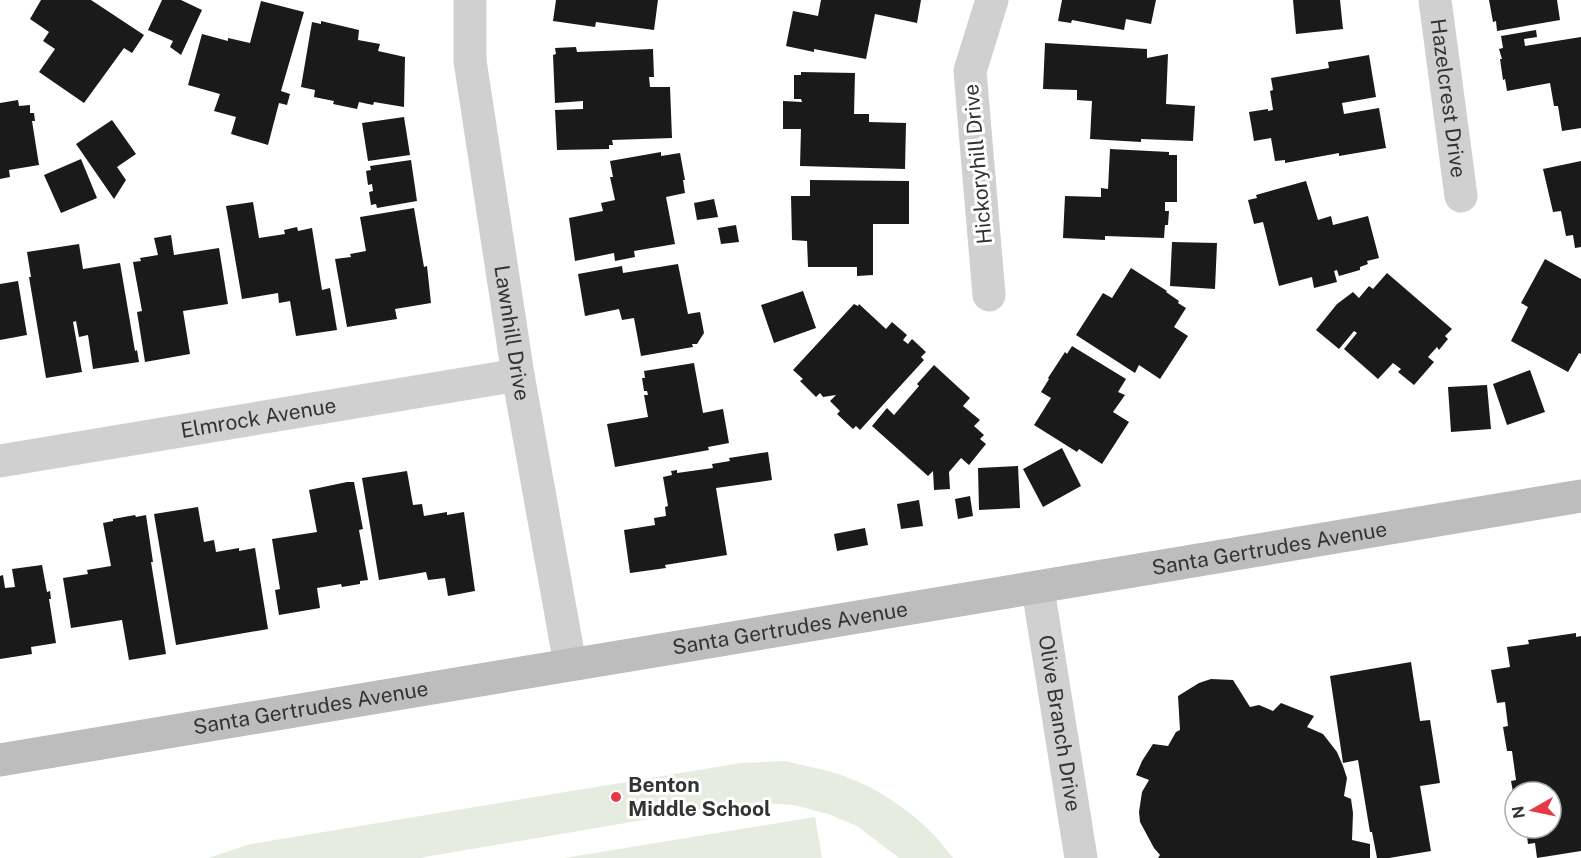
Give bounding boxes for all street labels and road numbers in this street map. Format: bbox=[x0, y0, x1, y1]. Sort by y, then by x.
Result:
street label: Hazelcrest Drive bbox=[1426, 17, 1471, 179]
street label: Hickoryhill Drive bbox=[958, 83, 997, 245]
street label: Lawnhill Drive bbox=[489, 263, 535, 403]
street label: Elmrock Avenue bbox=[179, 392, 338, 443]
street label: Santa Gertrudes Avenue bbox=[1150, 516, 1389, 580]
street label: Santa Gertrudes Avenue bbox=[671, 596, 910, 660]
street label: Olive Branch Drive bbox=[1034, 633, 1086, 813]
street label: Santa Gertrudes Avenue bbox=[191, 676, 430, 739]

